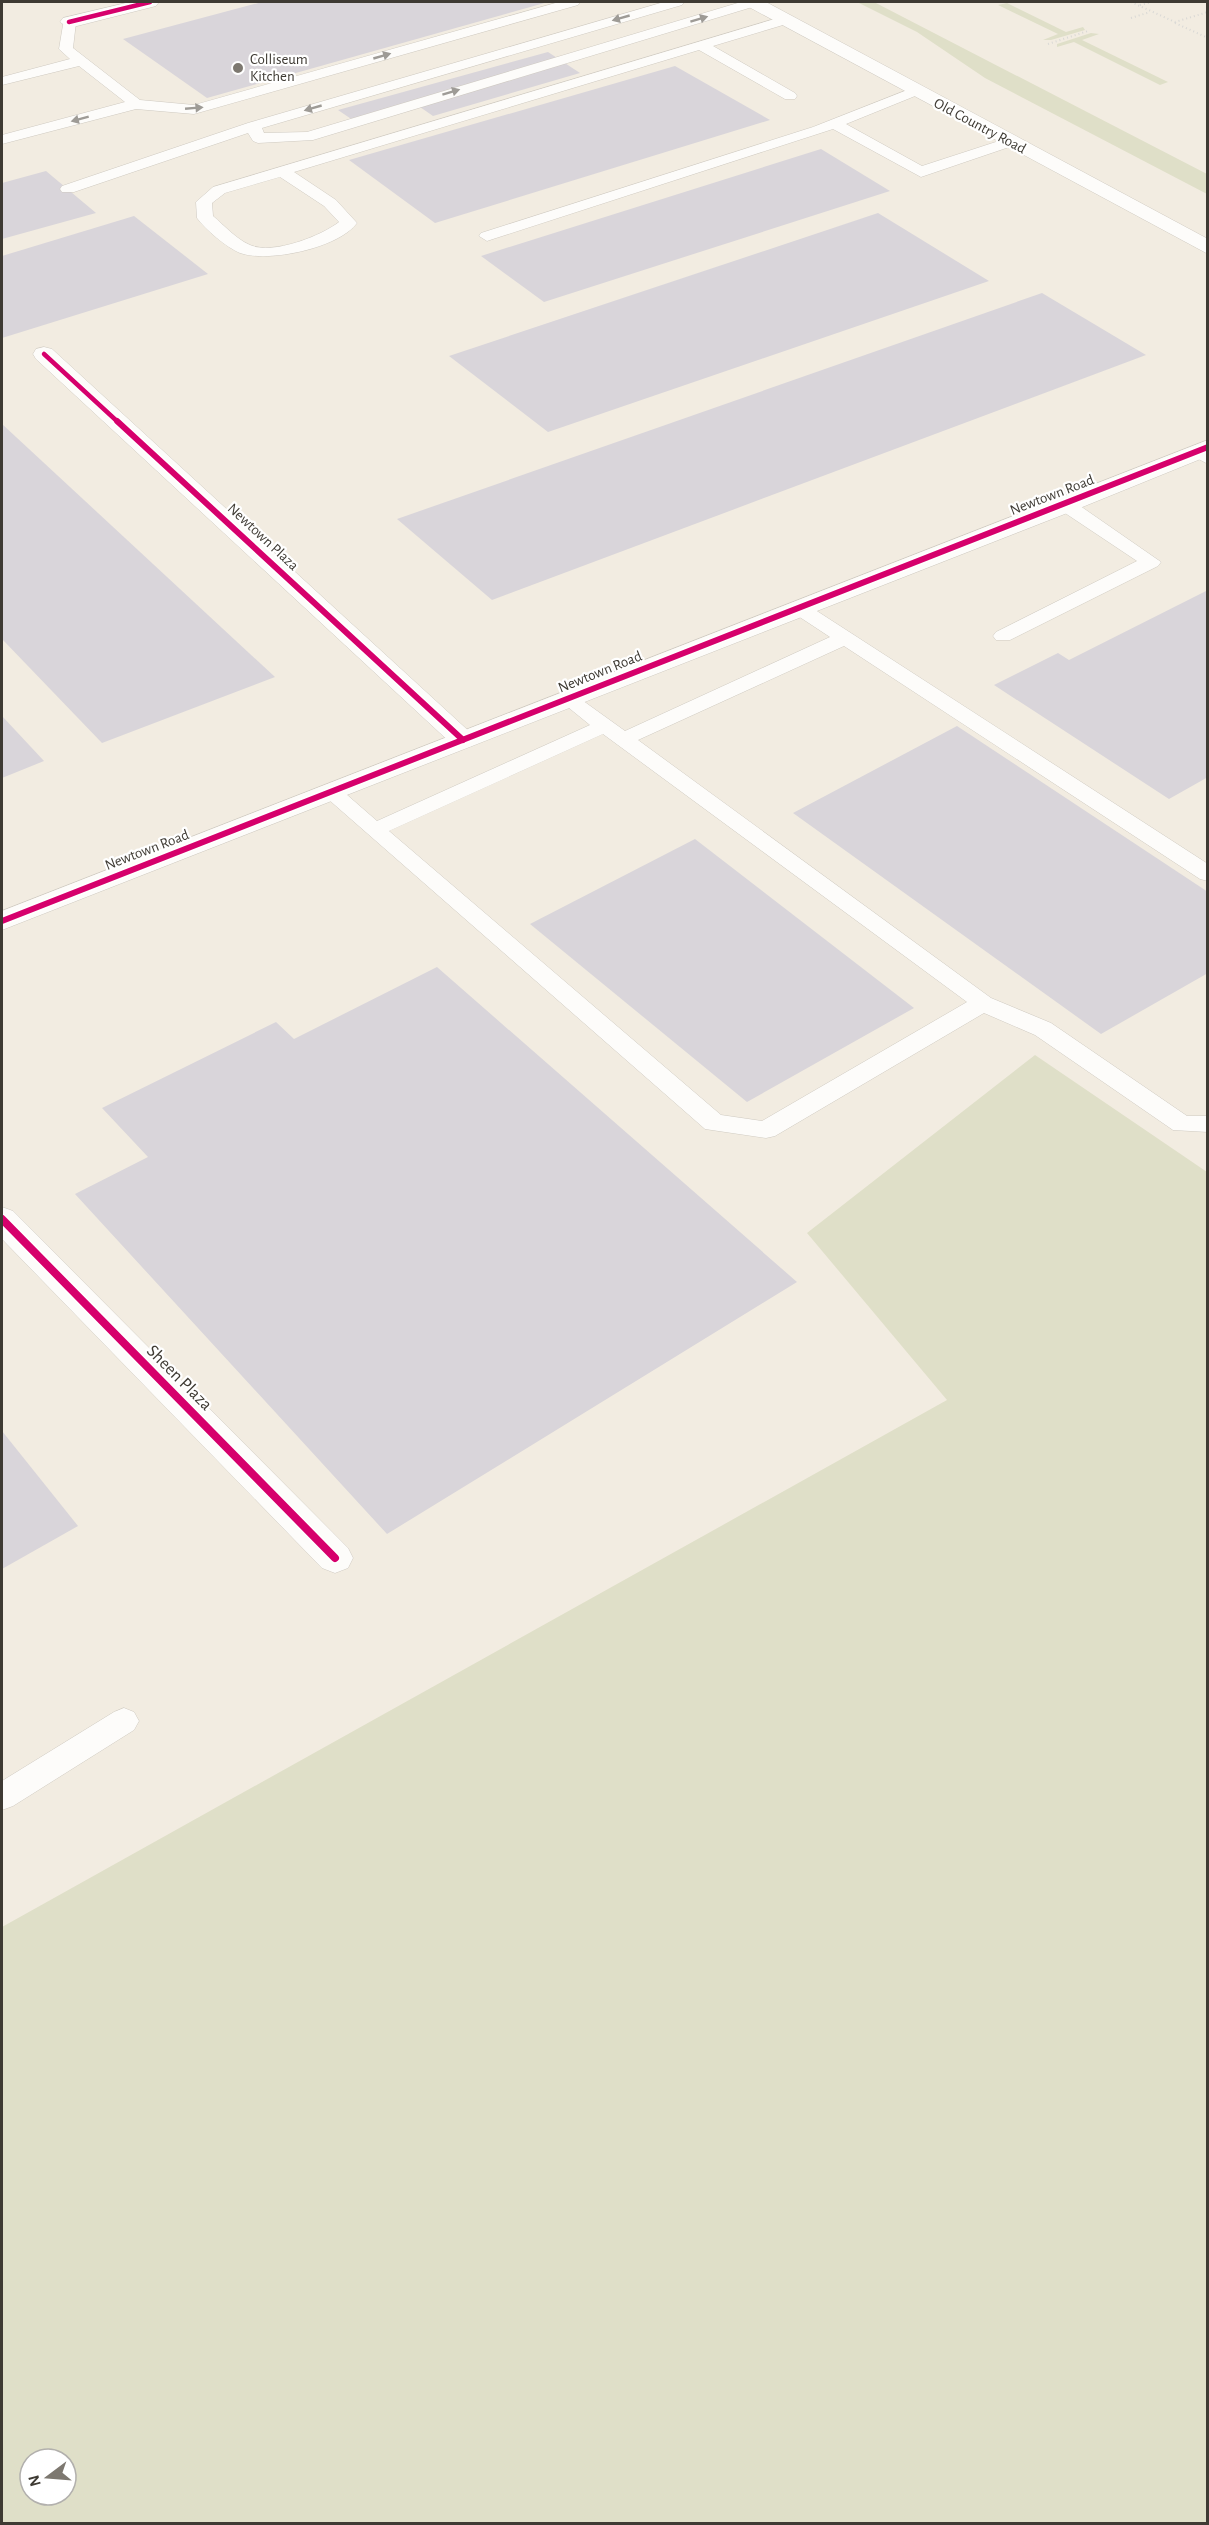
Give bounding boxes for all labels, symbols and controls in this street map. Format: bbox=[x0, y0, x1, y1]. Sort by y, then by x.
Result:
one-way arrow bbox=[612, 14, 630, 23]
one-way arrow bbox=[690, 14, 708, 23]
one-way arrow bbox=[373, 51, 391, 60]
place label: Colliseum Kitchen bbox=[250, 52, 308, 84]
marker: Colliseum Kitchen bbox=[231, 61, 245, 75]
one-way arrow bbox=[442, 87, 460, 96]
street label: Old Country Road bbox=[931, 95, 1029, 157]
one-way arrow bbox=[185, 103, 204, 113]
one-way arrow bbox=[304, 104, 322, 113]
one-way arrow bbox=[70, 115, 89, 125]
street label: Newtown Road bbox=[1008, 472, 1096, 518]
street label: Newtown Plaza bbox=[225, 501, 301, 573]
street label: Newtown Road bbox=[556, 648, 644, 696]
street label: Newtown Road bbox=[103, 827, 191, 873]
street label: Sheen Plaza bbox=[143, 1342, 215, 1414]
north arrow bbox=[18, 2447, 78, 2507]
text: N bbox=[25, 2473, 44, 2488]

